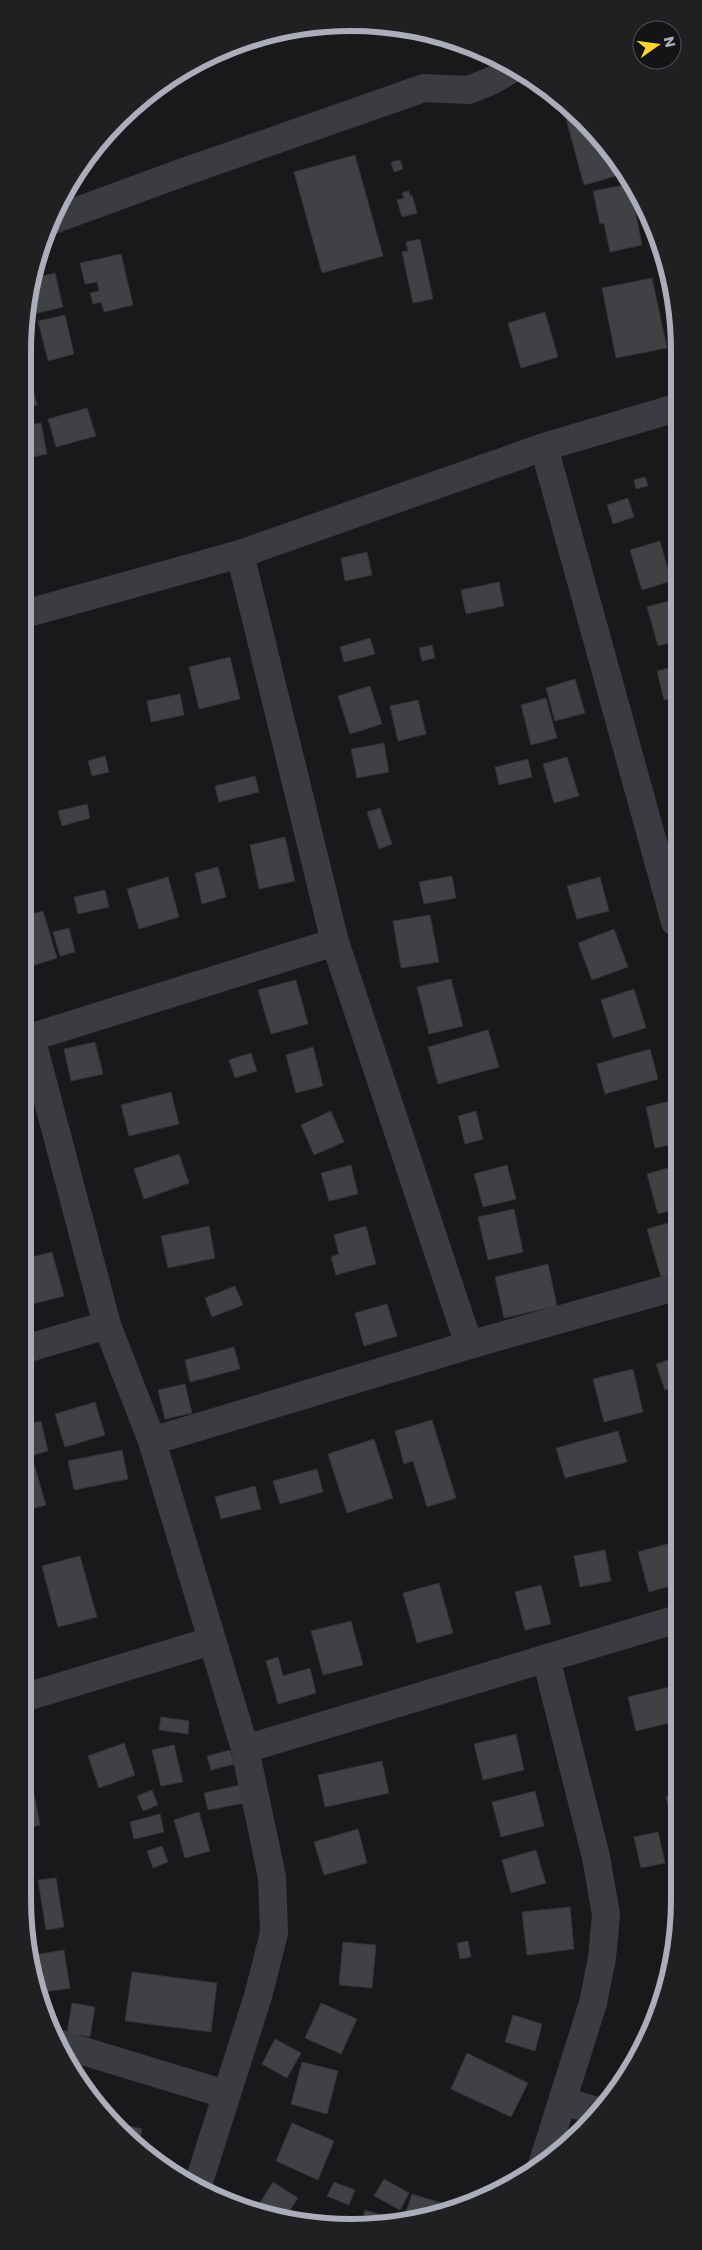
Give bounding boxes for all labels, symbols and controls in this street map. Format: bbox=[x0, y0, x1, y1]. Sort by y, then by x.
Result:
north arrow bbox=[632, 20, 682, 70]
text: N bbox=[659, 34, 681, 49]

